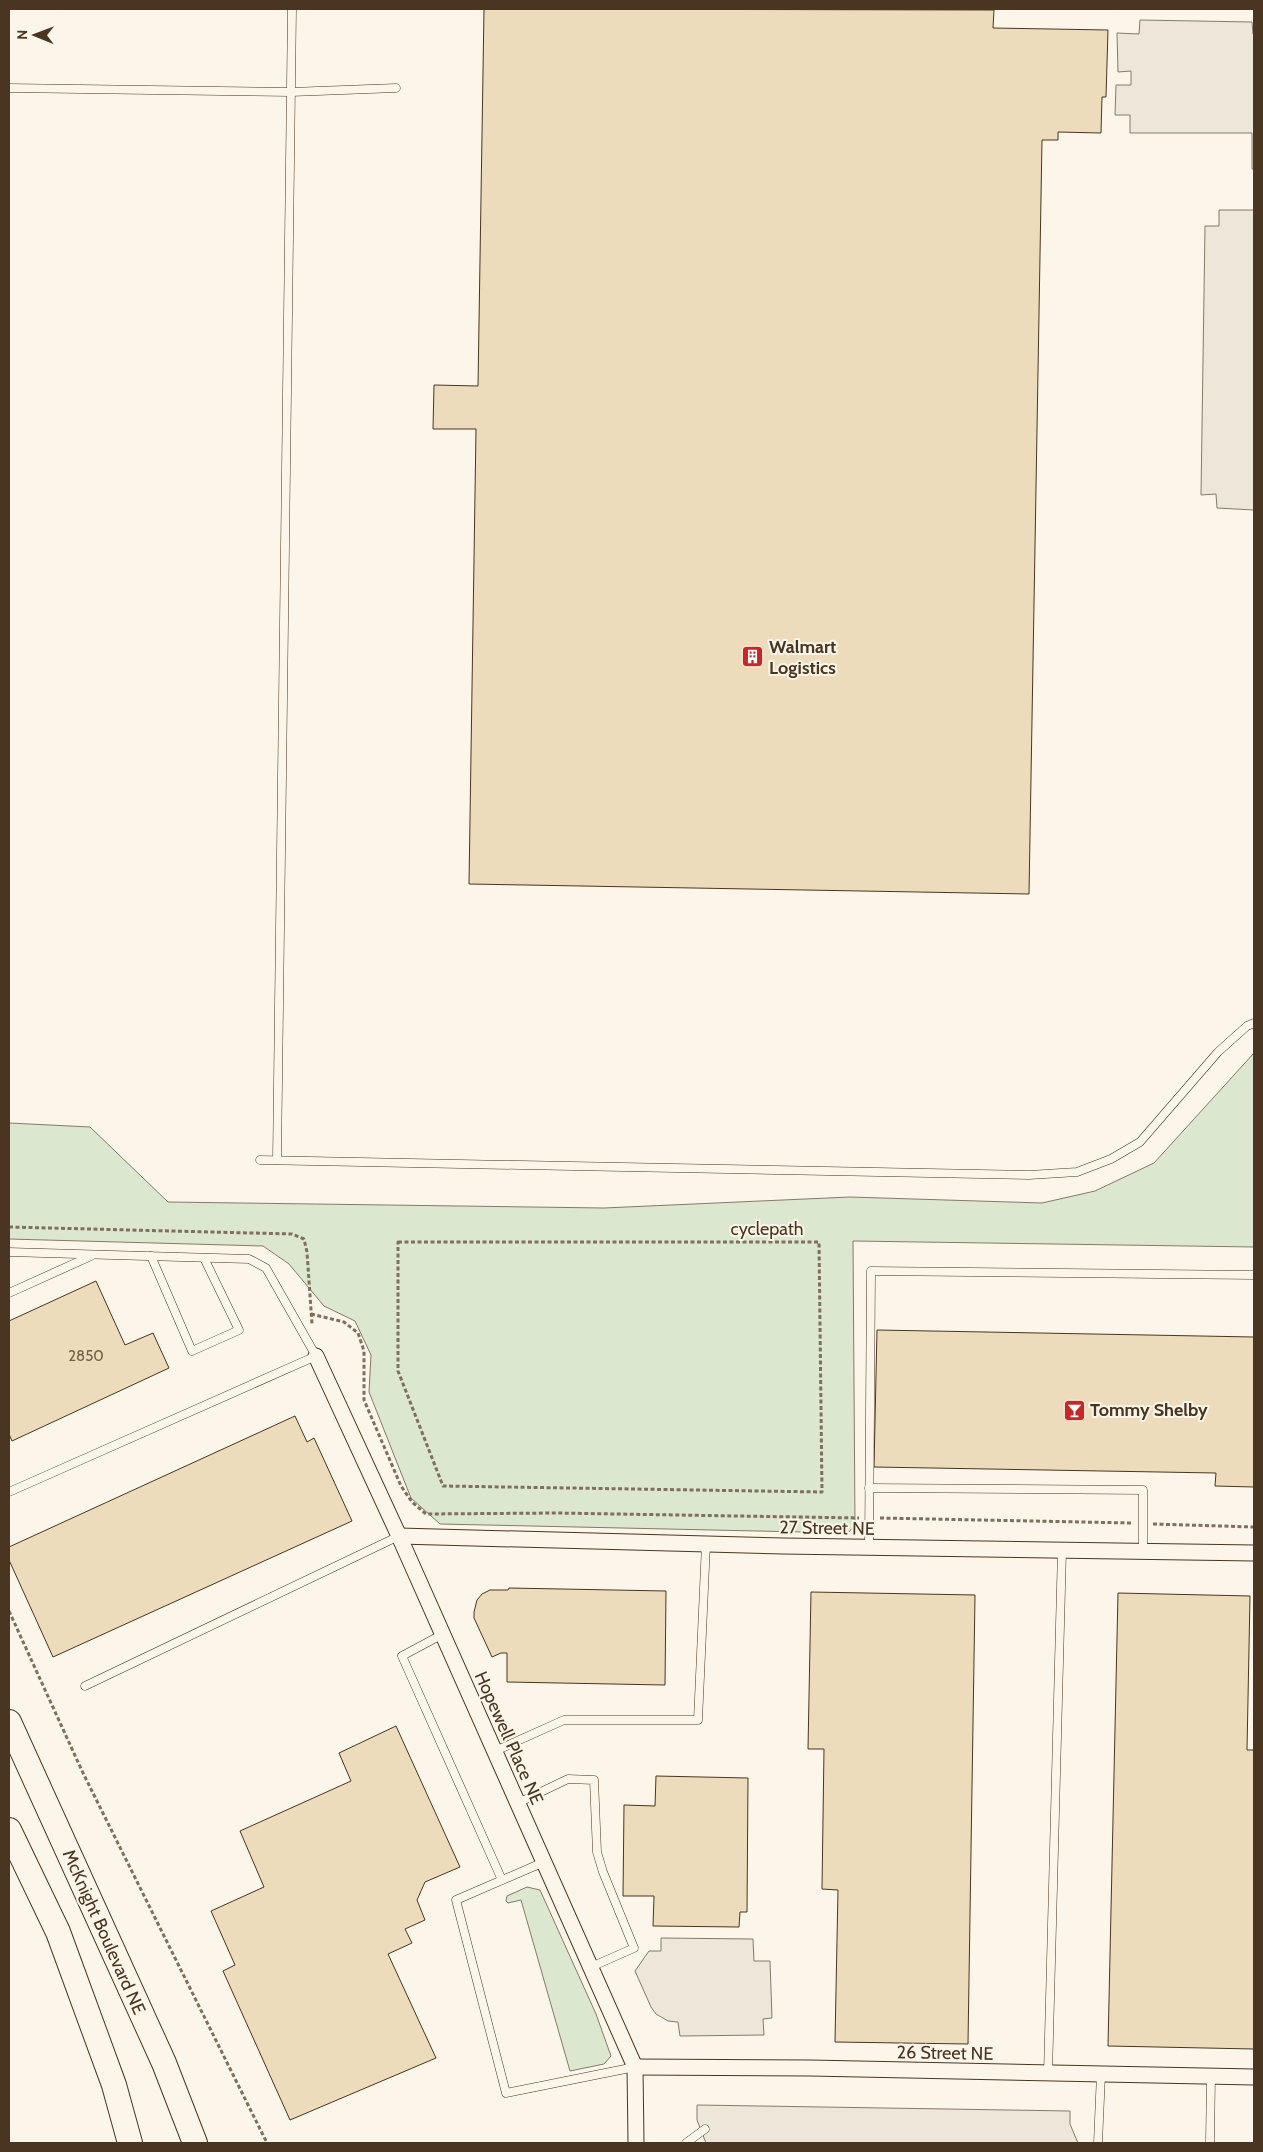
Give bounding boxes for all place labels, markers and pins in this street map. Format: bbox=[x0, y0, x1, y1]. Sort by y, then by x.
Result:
place label: Walmart Logistics bbox=[769, 636, 836, 679]
building icon: Walmart Logistics bbox=[741, 645, 765, 669]
bar icon: Tommy Shelby bbox=[1062, 1398, 1086, 1422]
place label: Tommy Shelby bbox=[1090, 1399, 1208, 1421]

